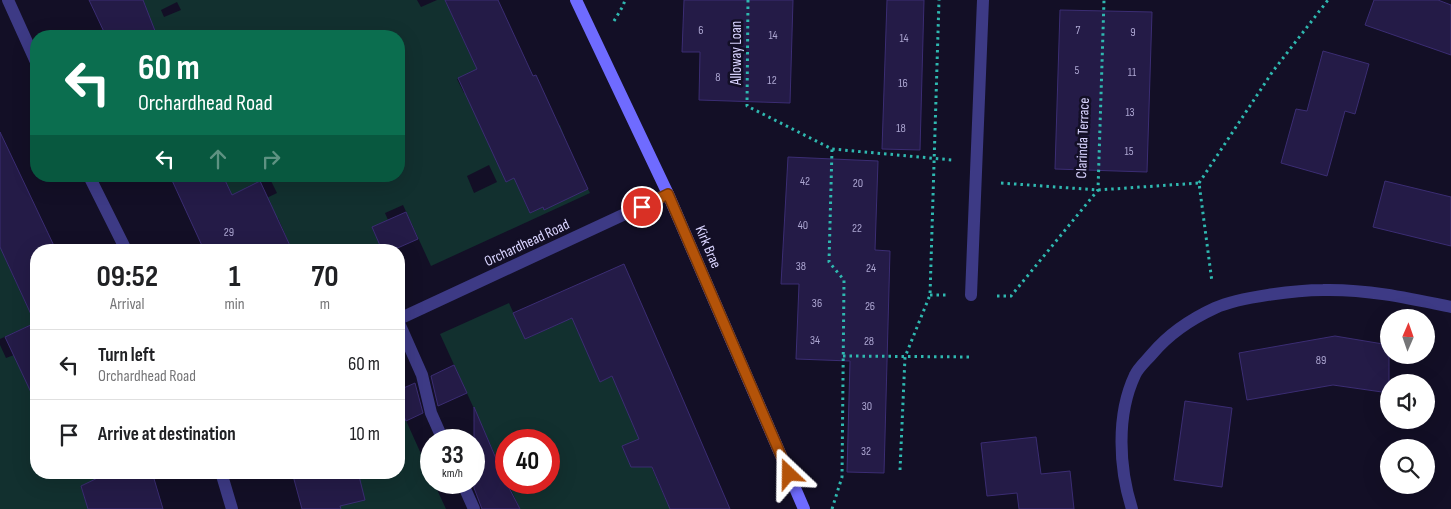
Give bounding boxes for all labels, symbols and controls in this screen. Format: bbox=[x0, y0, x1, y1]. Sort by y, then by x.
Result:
street label: Alloway Loan bbox=[727, 21, 746, 86]
house number: 6 bbox=[698, 23, 704, 38]
house number: 7 bbox=[1076, 23, 1081, 38]
house number: 9 bbox=[1130, 25, 1136, 40]
house number: 14 bbox=[768, 28, 778, 43]
house number: 14 bbox=[899, 31, 909, 46]
text: 60 m bbox=[138, 47, 200, 90]
icon: left bbox=[55, 50, 120, 115]
house number: 5 bbox=[1075, 63, 1080, 78]
house number: 11 bbox=[1128, 65, 1137, 80]
house number: 8 bbox=[715, 70, 721, 85]
house number: 12 bbox=[767, 73, 777, 88]
house number: 16 bbox=[898, 76, 908, 91]
text: Orchardhead Road bbox=[138, 90, 273, 117]
street label: Clarinda Terrace bbox=[1072, 97, 1094, 179]
house number: 13 bbox=[1125, 105, 1135, 120]
house number: 18 bbox=[896, 121, 906, 136]
house number: 15 bbox=[1124, 144, 1134, 159]
icon: left bbox=[151, 145, 179, 173]
icon: ahead bbox=[204, 145, 232, 173]
icon: right bbox=[257, 145, 285, 173]
house number: 42 bbox=[800, 174, 810, 189]
house number: 20 bbox=[853, 176, 863, 191]
pin bbox=[621, 186, 663, 228]
icon: arrive bbox=[628, 193, 656, 221]
street label: Orchardhead Road bbox=[481, 215, 573, 271]
house number: 40 bbox=[798, 218, 808, 233]
house number: 22 bbox=[852, 221, 862, 236]
street label: Kirk Brae bbox=[691, 223, 725, 271]
house number: 29 bbox=[224, 225, 234, 240]
text: 09:52 bbox=[97, 259, 158, 295]
text: 1 bbox=[229, 259, 241, 295]
text: 70 bbox=[311, 259, 338, 295]
house number: 38 bbox=[796, 259, 806, 274]
house number: 24 bbox=[866, 261, 876, 276]
text: Arrival bbox=[110, 295, 144, 314]
text: min bbox=[225, 295, 245, 314]
text: m bbox=[320, 295, 330, 314]
house number: 36 bbox=[812, 296, 822, 311]
house number: 26 bbox=[865, 299, 875, 314]
north arrow bbox=[1380, 309, 1435, 364]
map controls bbox=[1380, 309, 1435, 494]
house number: 34 bbox=[810, 333, 820, 348]
house number: 28 bbox=[864, 334, 874, 349]
text: Turn left bbox=[98, 344, 155, 367]
icon: left bbox=[55, 351, 83, 379]
text: 60 m bbox=[348, 353, 380, 376]
house number: 89 bbox=[1316, 353, 1326, 368]
text: Orchardhead Road bbox=[98, 367, 196, 386]
button: sound bbox=[1380, 374, 1435, 429]
house number: 30 bbox=[862, 399, 872, 414]
icon: arrive bbox=[55, 421, 83, 449]
text: Arrive at destination bbox=[98, 423, 236, 446]
text: 10 m bbox=[350, 423, 380, 446]
speed limit sign: 40 bbox=[495, 429, 560, 494]
button: search bbox=[1380, 439, 1435, 494]
text: 33 bbox=[441, 440, 464, 471]
house number: 32 bbox=[861, 444, 871, 459]
position arrow bbox=[762, 447, 814, 499]
text: km/h bbox=[442, 466, 463, 481]

